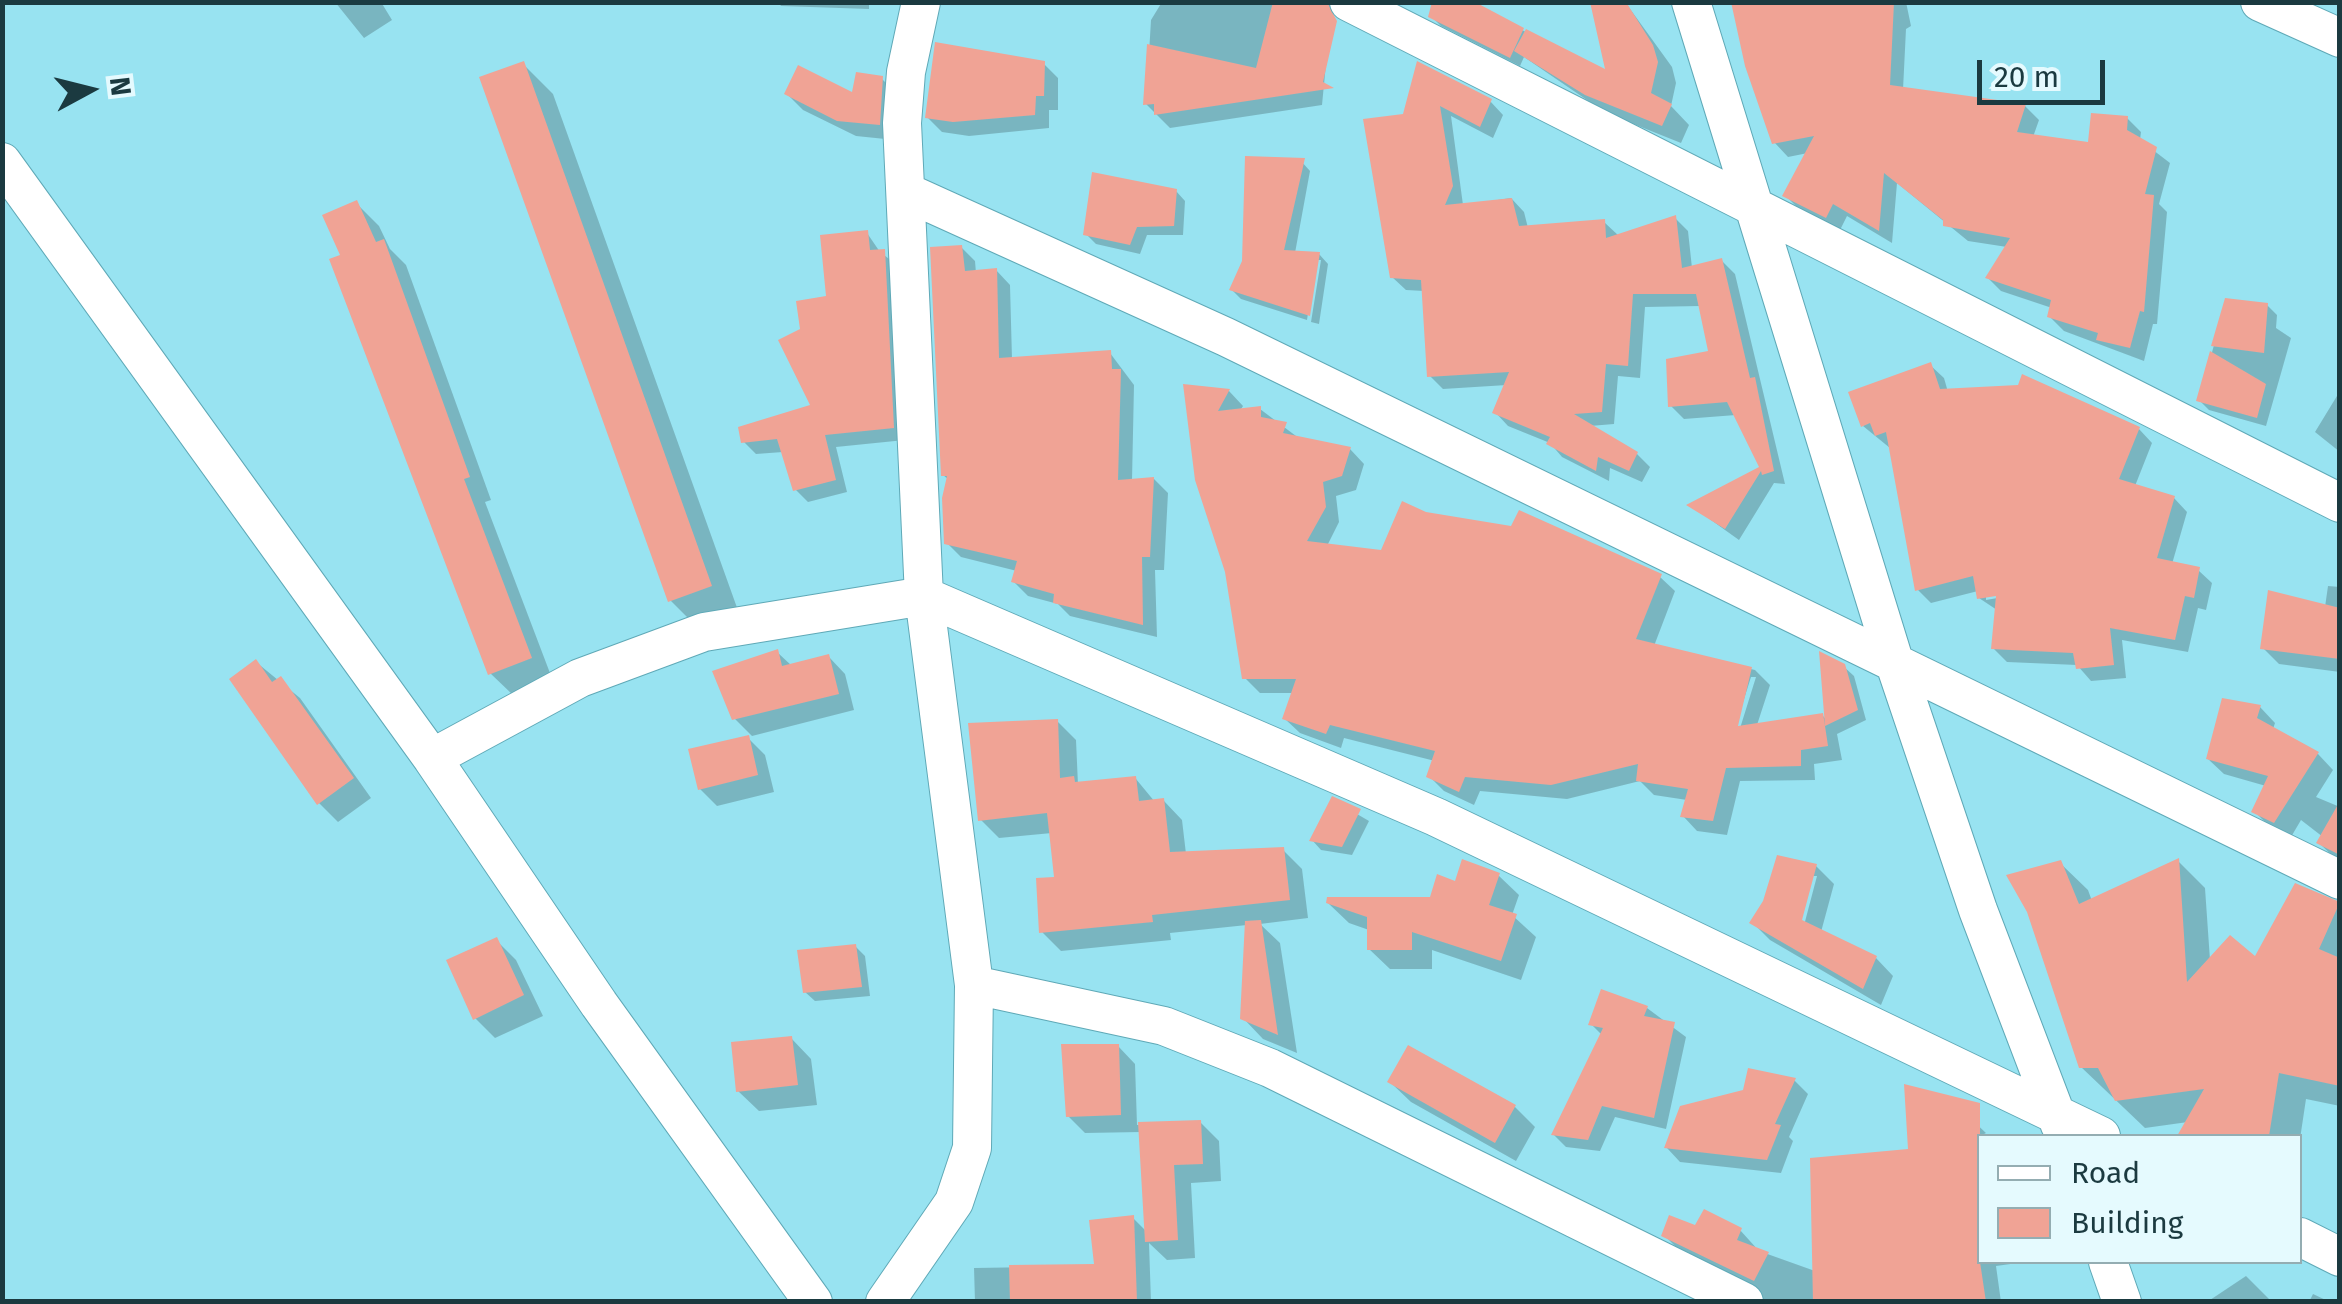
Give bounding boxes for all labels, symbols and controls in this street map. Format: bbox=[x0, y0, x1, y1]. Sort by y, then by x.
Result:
north arrow bbox=[40, 40, 140, 140]
scale bar bbox=[1982, 40, 2110, 102]
text: 20 m bbox=[1994, 59, 2059, 95]
text: N bbox=[103, 75, 138, 98]
legend bbox=[1977, 1134, 2302, 1264]
text: Road bbox=[2071, 1155, 2140, 1191]
text: Building bbox=[2071, 1205, 2183, 1241]

